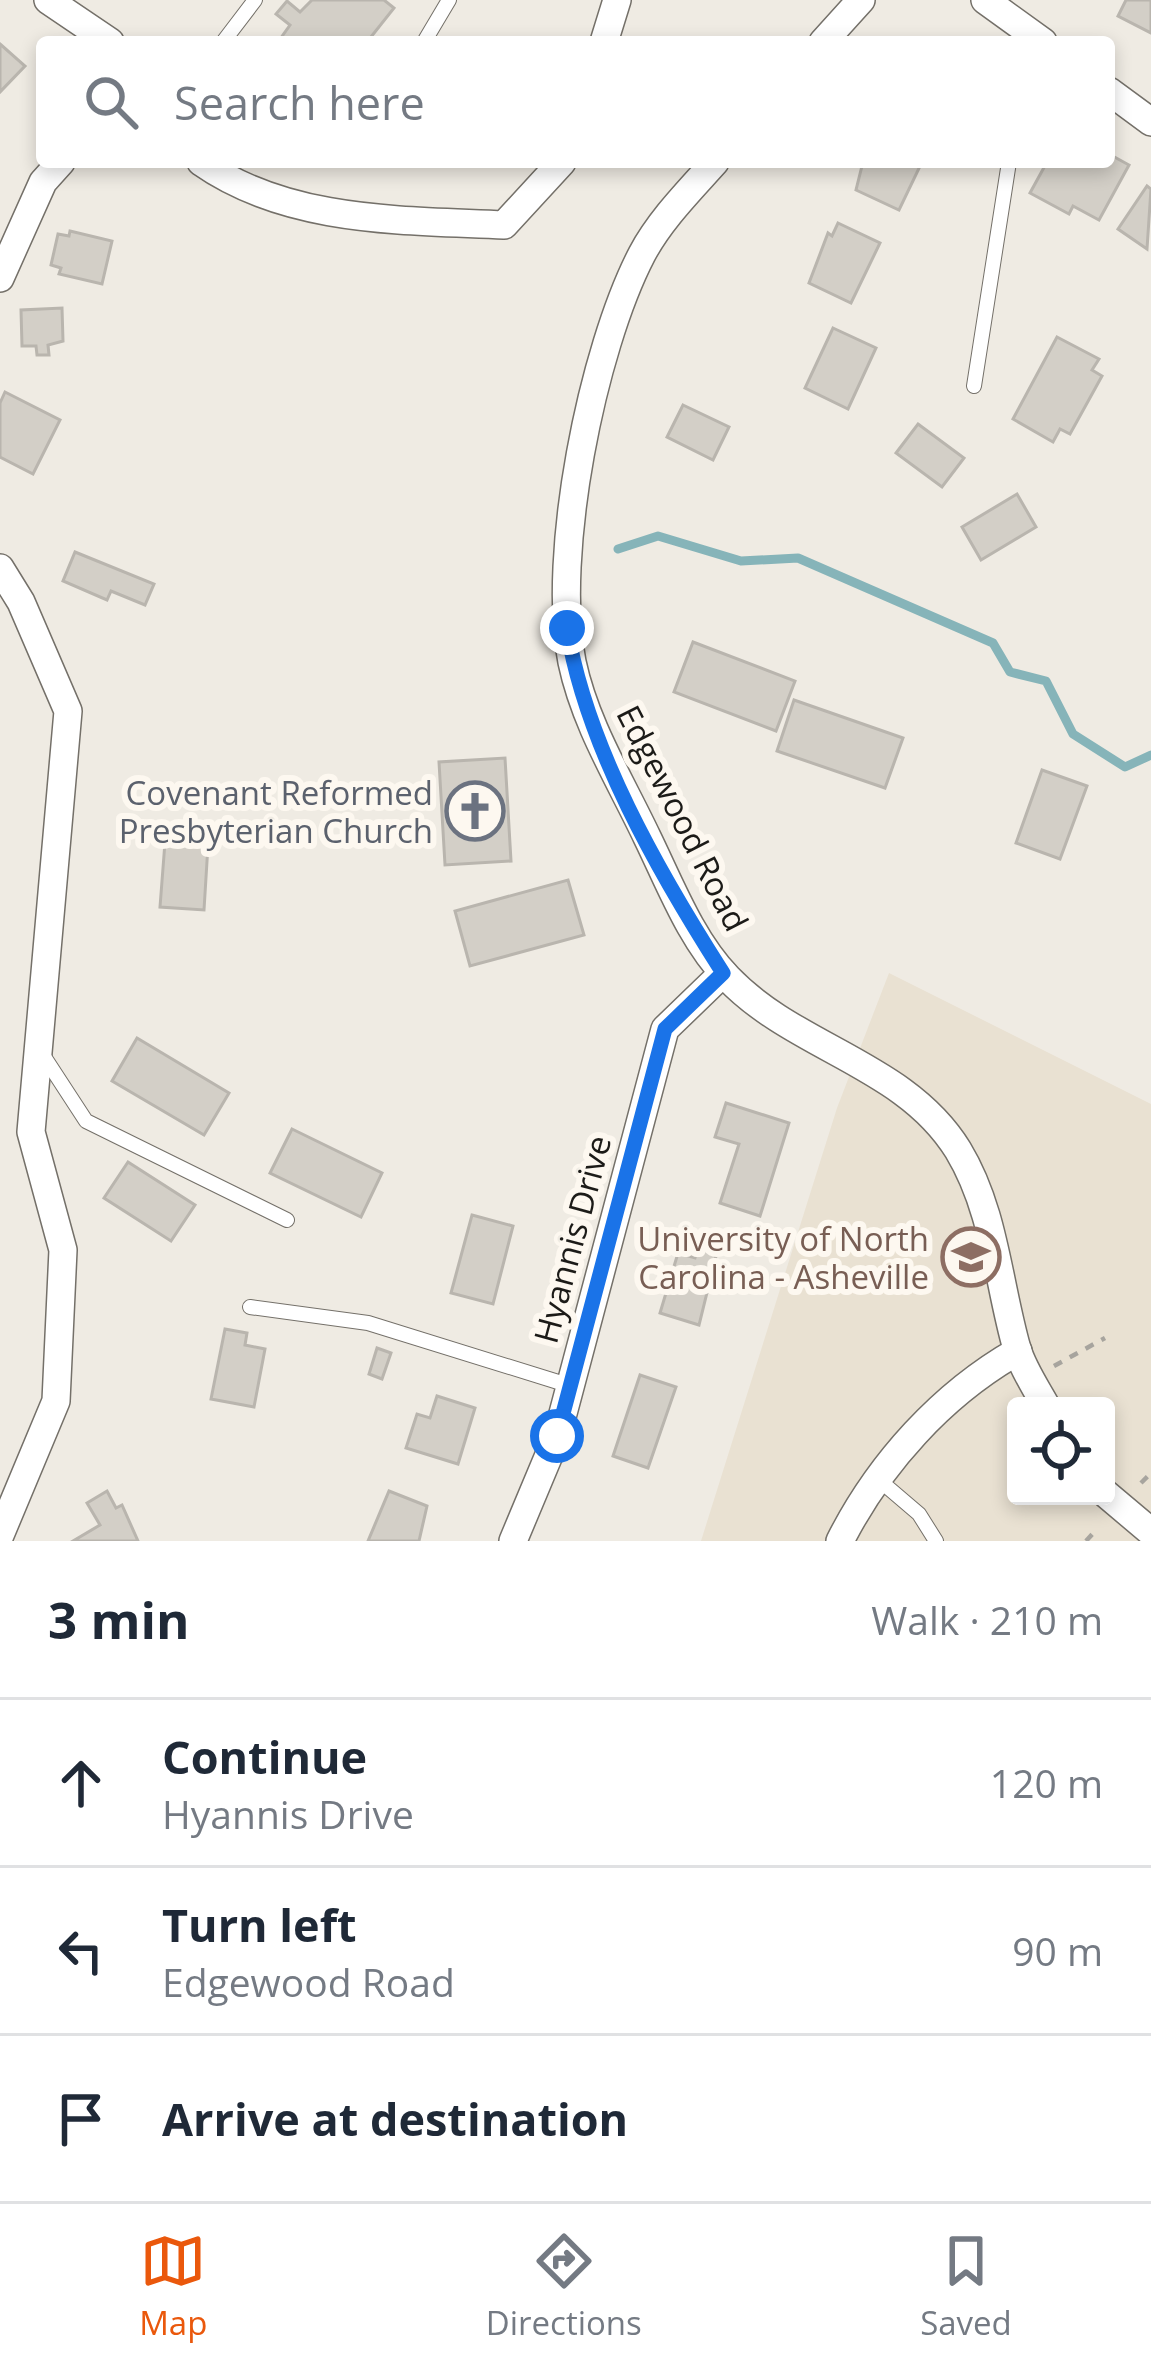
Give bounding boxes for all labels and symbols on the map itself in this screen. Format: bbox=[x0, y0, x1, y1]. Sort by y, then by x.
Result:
route end bbox=[540, 601, 594, 655]
street label: Edgewood Road bbox=[607, 697, 759, 939]
place label: Covenant Reformed Presbyterian Church bbox=[119, 770, 433, 853]
church icon: Covenant Reformed Presbyterian Church bbox=[444, 780, 506, 842]
street label: Hyannis Drive bbox=[523, 1130, 621, 1348]
place label: University of North Carolina - Asheville bbox=[637, 1216, 929, 1299]
school or university icon: University of North Carolina - Asheville bbox=[940, 1226, 1002, 1288]
route start bbox=[530, 1409, 584, 1463]

